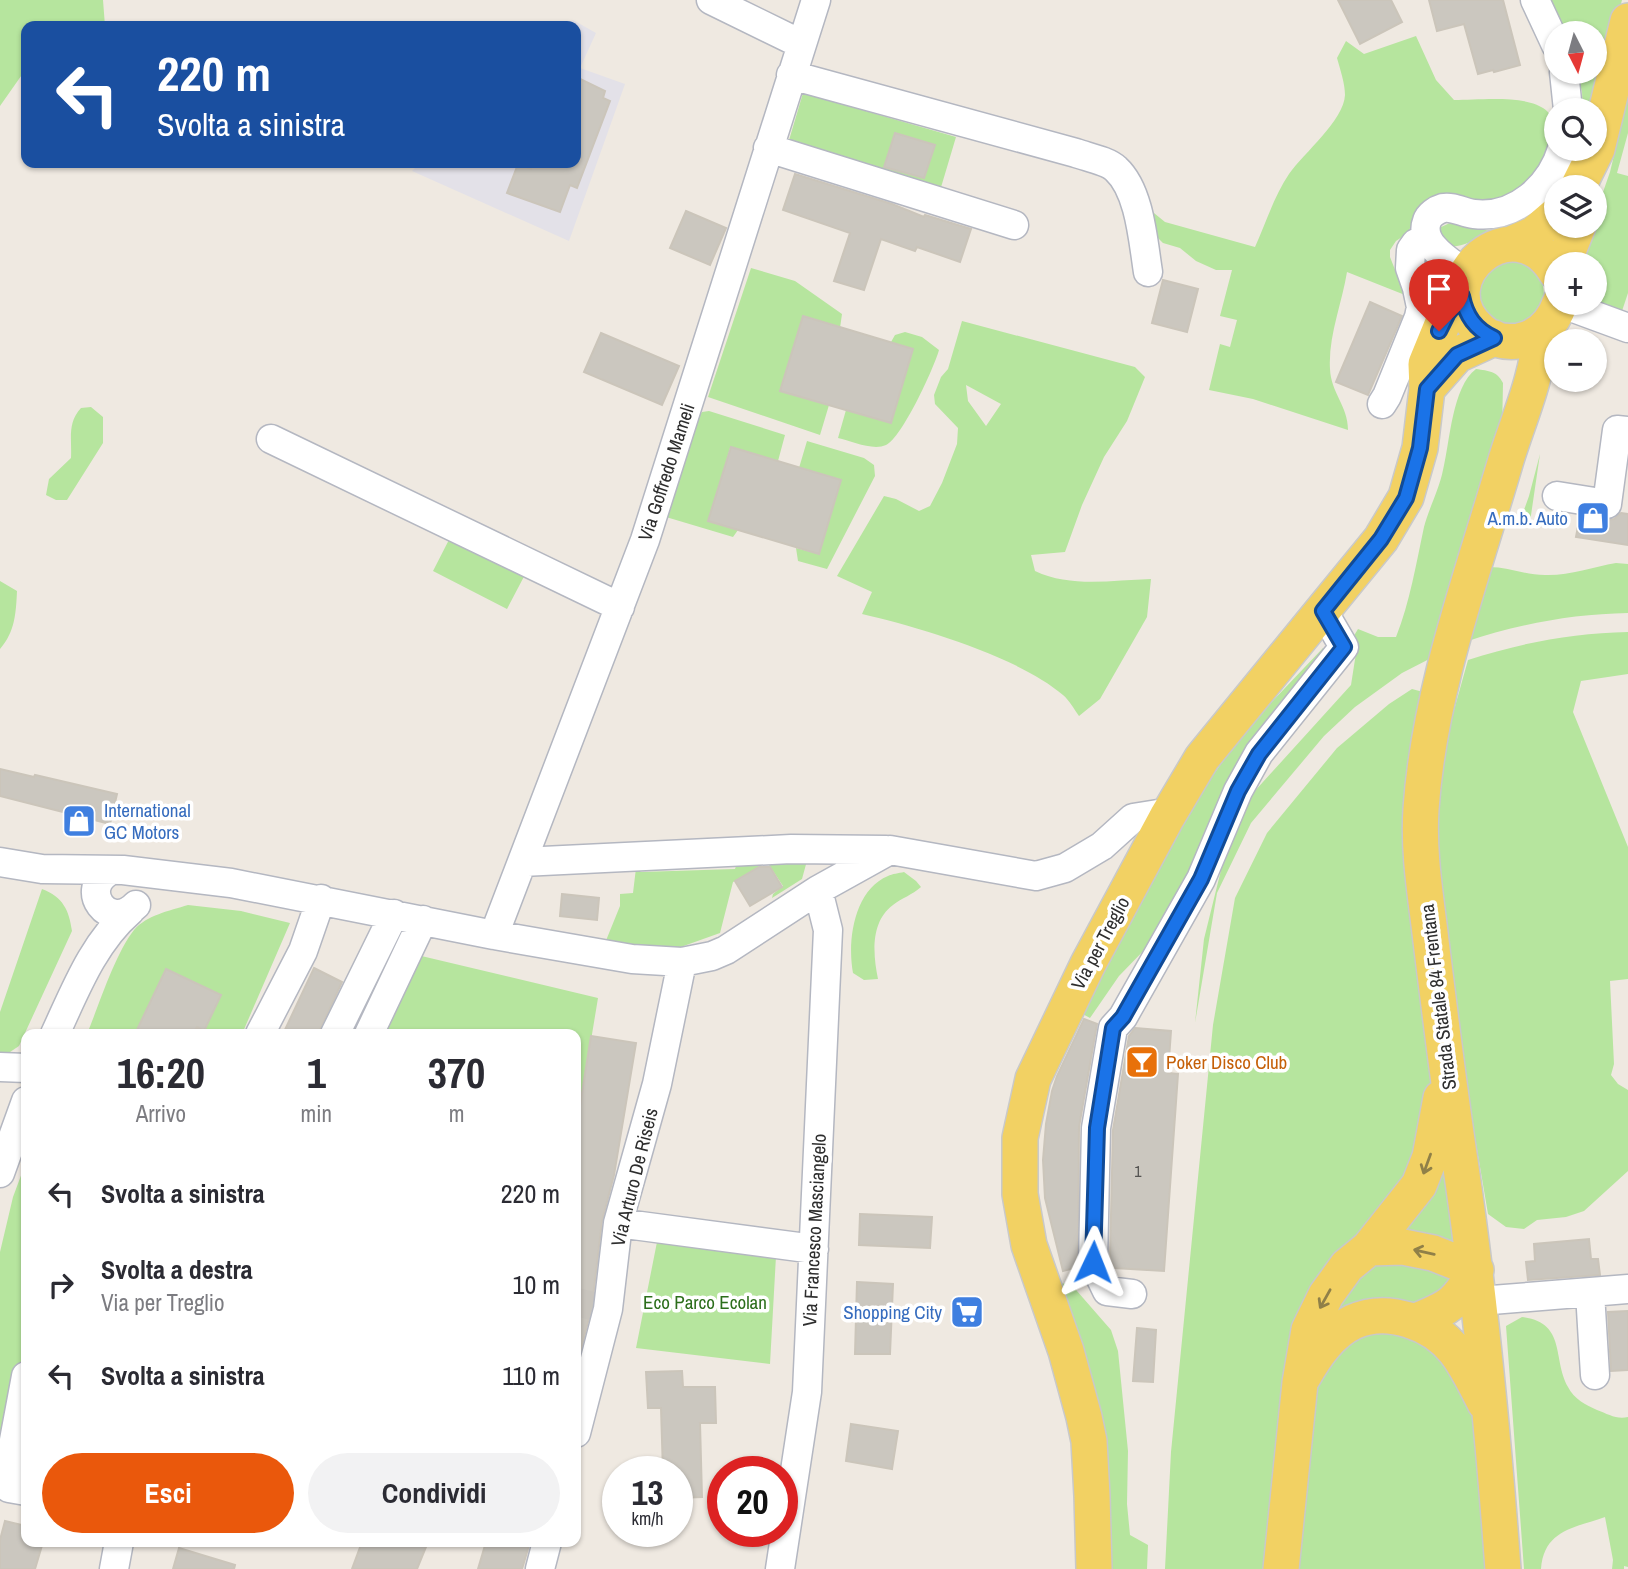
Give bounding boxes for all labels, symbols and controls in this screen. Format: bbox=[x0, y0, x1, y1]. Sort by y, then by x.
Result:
north arrow bbox=[1544, 21, 1606, 84]
map controls bbox=[1544, 21, 1607, 392]
text: 220 m bbox=[157, 40, 271, 106]
icon: left bbox=[42, 49, 133, 140]
button: search bbox=[1544, 98, 1607, 161]
text: Svolta a sinistra bbox=[157, 103, 345, 146]
button: layers bbox=[1544, 175, 1607, 238]
button: + bbox=[1544, 252, 1607, 315]
pin bbox=[1409, 259, 1469, 331]
icon: arrive bbox=[1420, 270, 1458, 308]
button: − bbox=[1544, 329, 1607, 392]
street label: Via Goffredo Mameli bbox=[632, 400, 700, 544]
shop icon: A.m.b. Auto bbox=[1574, 499, 1612, 537]
place label: A.m.b. Auto bbox=[1486, 505, 1568, 531]
place label: International GC Motors bbox=[104, 797, 191, 845]
shop icon: International GC Motors bbox=[60, 802, 98, 840]
street label: Via per Treglio bbox=[1065, 892, 1135, 994]
street label: Strada Statale 84 Frentana bbox=[1414, 902, 1462, 1091]
bar icon: Poker Disco Club bbox=[1123, 1043, 1161, 1081]
text: 16:20 bbox=[117, 1045, 205, 1101]
text: 1 bbox=[307, 1045, 326, 1101]
text: 370 bbox=[428, 1045, 485, 1101]
place label: Poker Disco Club bbox=[1166, 1049, 1287, 1075]
text: Arrivo bbox=[136, 1098, 186, 1129]
text: min bbox=[301, 1098, 332, 1129]
text: m bbox=[449, 1098, 464, 1129]
street label: Via Arturo De Riseis bbox=[604, 1105, 664, 1249]
street label: Via Francesco Masciangelo bbox=[796, 1133, 832, 1327]
one-way arrow bbox=[1420, 1153, 1432, 1175]
house number: 1 bbox=[1134, 1160, 1142, 1182]
icon: left bbox=[42, 1175, 80, 1213]
text: Svolta a sinistra bbox=[101, 1176, 265, 1211]
text: 220 m bbox=[501, 1176, 560, 1211]
position arrow bbox=[1056, 1225, 1130, 1299]
one-way arrow bbox=[1413, 1244, 1436, 1258]
text: Svolta a destra bbox=[101, 1252, 253, 1287]
icon: right bbox=[42, 1266, 80, 1304]
text: 10 m bbox=[513, 1267, 560, 1302]
text: Via per Treglio bbox=[101, 1287, 224, 1318]
park label: Eco Parco Ecolan bbox=[643, 1289, 767, 1315]
one-way arrow bbox=[1318, 1289, 1332, 1309]
supermarket icon: Shopping City bbox=[948, 1293, 986, 1331]
place label: Shopping City bbox=[843, 1299, 942, 1325]
icon: left bbox=[42, 1357, 80, 1395]
text: Svolta a sinistra bbox=[101, 1358, 265, 1393]
text: 110 m bbox=[502, 1358, 560, 1393]
button: Esci bbox=[42, 1453, 294, 1533]
button: Condividi bbox=[308, 1453, 560, 1533]
speed limit sign: 20 bbox=[707, 1456, 798, 1547]
text: 13 bbox=[632, 1469, 663, 1516]
text: km/h bbox=[632, 1506, 664, 1531]

